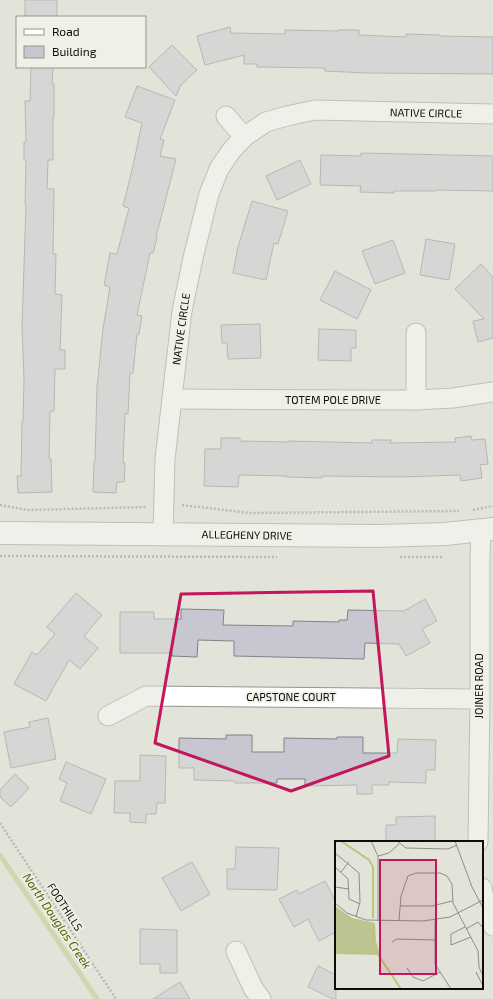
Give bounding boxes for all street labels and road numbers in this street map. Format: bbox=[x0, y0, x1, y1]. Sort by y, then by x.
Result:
street label: NATIVE CIRCLE bbox=[390, 105, 462, 120]
street label: NATIVE CIRCLE bbox=[169, 292, 192, 366]
street label: TOTEM POLE DRIVE bbox=[285, 393, 381, 406]
street label: ALLEGHENY DRIVE bbox=[202, 527, 292, 542]
street label: JOINER ROAD bbox=[472, 653, 485, 719]
street label: CAPSTONE COURT bbox=[246, 690, 336, 703]
street label: FOOTHILLS bbox=[45, 880, 86, 933]

